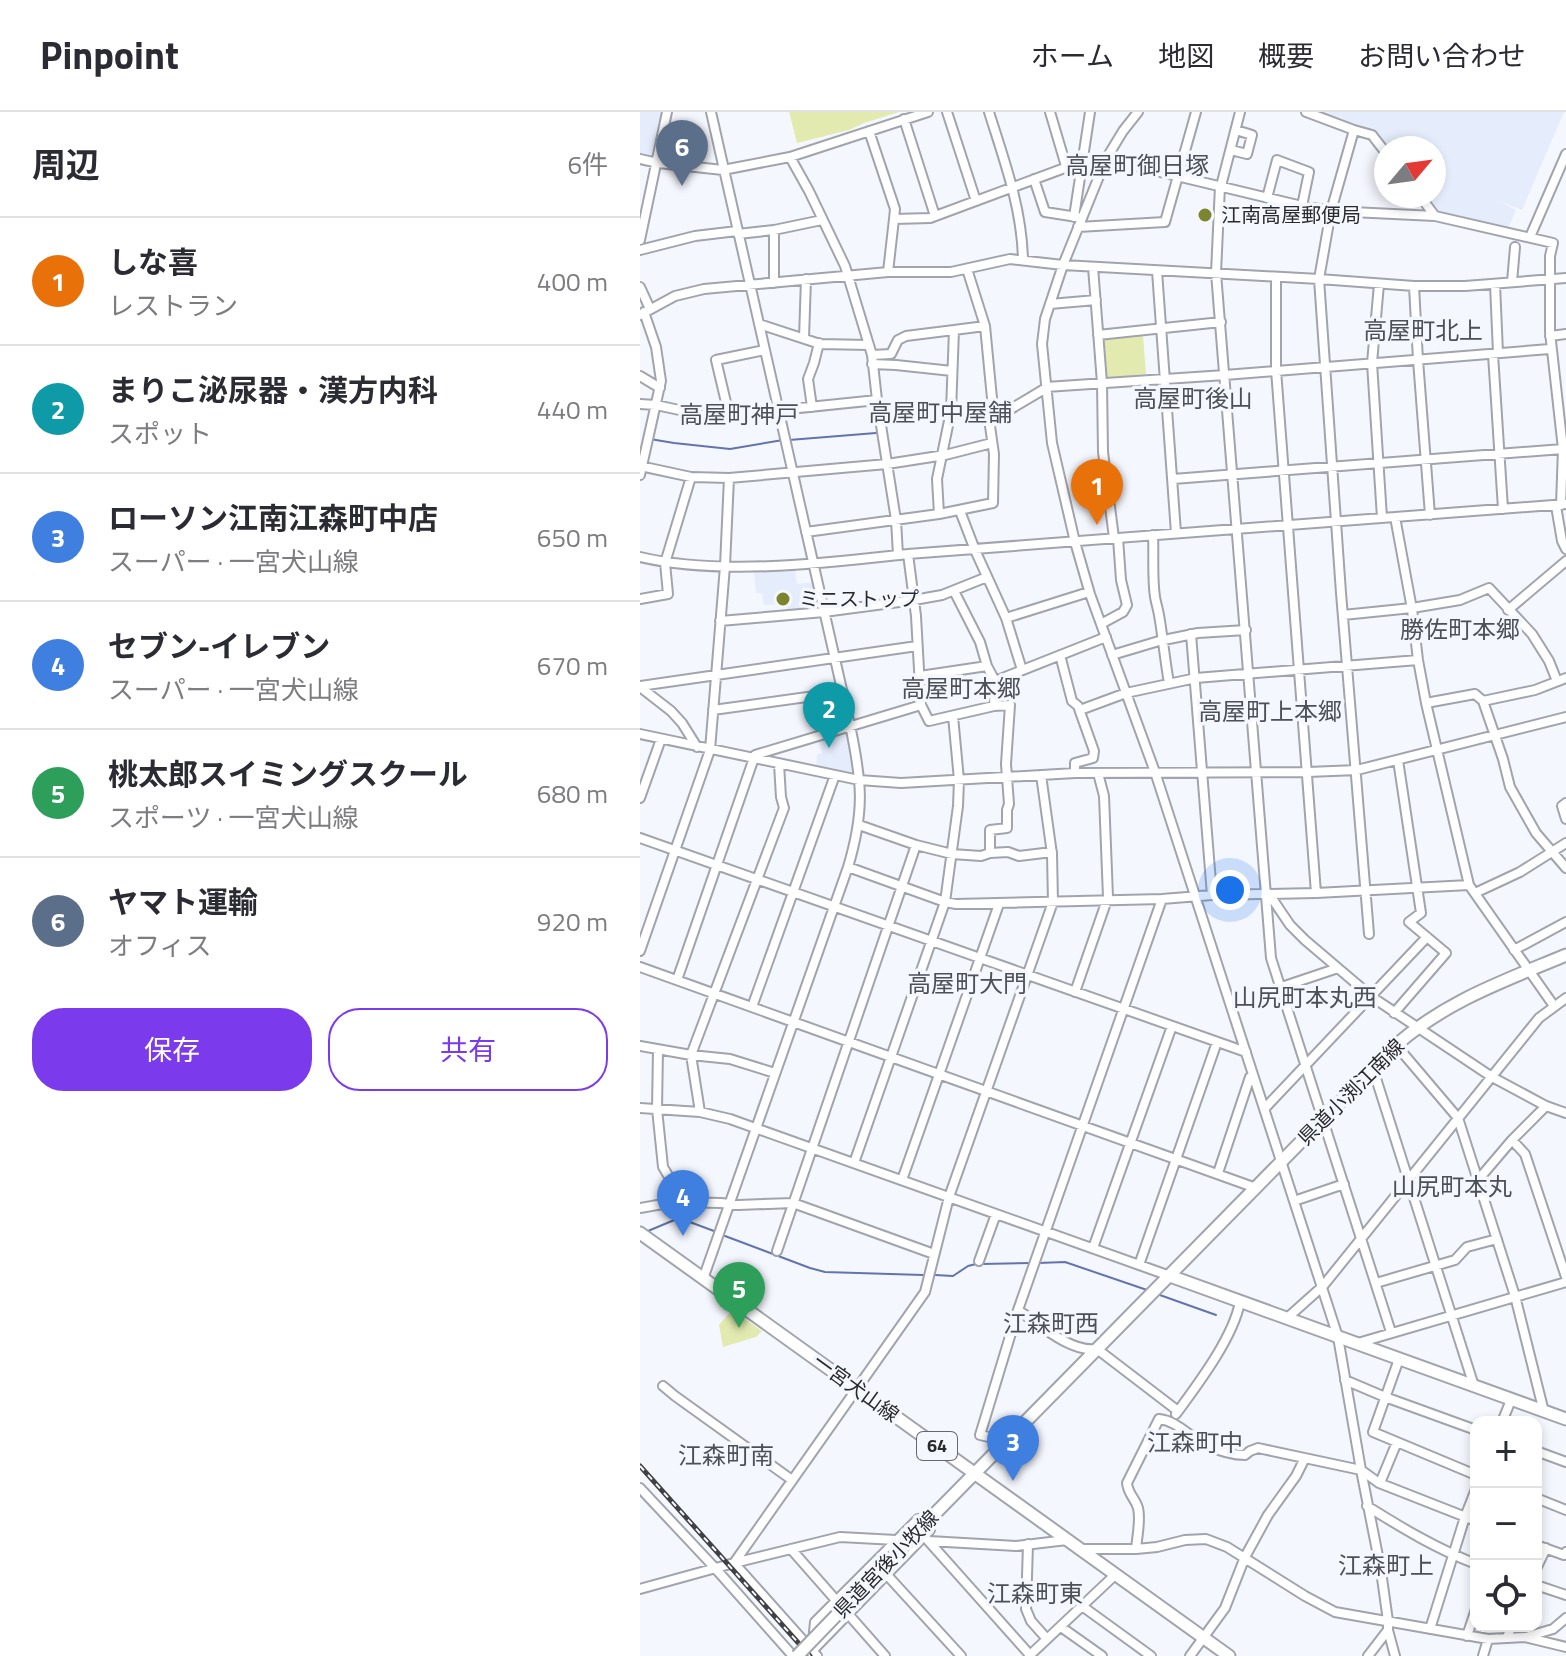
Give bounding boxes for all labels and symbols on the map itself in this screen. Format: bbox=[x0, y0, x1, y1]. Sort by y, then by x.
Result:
pin: 6 bbox=[656, 120, 708, 186]
north arrow bbox=[1374, 136, 1446, 208]
district label: 高屋町御日塚 bbox=[1065, 147, 1209, 183]
place label: 江南高屋郵便局 bbox=[1221, 199, 1361, 230]
marker: 江南高屋郵便局 bbox=[1196, 206, 1214, 224]
district label: 高屋町北上 bbox=[1363, 312, 1483, 348]
district label: 高屋町後山 bbox=[1133, 380, 1253, 416]
district label: 高屋町中屋舗 bbox=[868, 394, 1012, 430]
district label: 高屋町神戸 bbox=[679, 396, 799, 432]
pin: 1 bbox=[1071, 459, 1123, 525]
place label: ミニストップ bbox=[799, 583, 919, 614]
marker: ミニストップ bbox=[774, 590, 792, 608]
district label: 勝佐町本郷 bbox=[1400, 611, 1520, 647]
district label: 高屋町本郷 bbox=[901, 670, 1021, 706]
pin: 2 bbox=[803, 682, 855, 748]
district label: 高屋町上本郷 bbox=[1198, 693, 1342, 729]
your location bbox=[1210, 870, 1250, 910]
district label: 高屋町大門 bbox=[907, 965, 1027, 1001]
district label: 山尻町本丸西 bbox=[1233, 979, 1377, 1015]
street label: 県道小渕江南線 bbox=[1290, 1031, 1411, 1152]
district label: 山尻町本丸 bbox=[1392, 1168, 1512, 1204]
pin: 4 bbox=[657, 1170, 709, 1236]
pin: 5 bbox=[713, 1262, 765, 1328]
district label: 江森町西 bbox=[1003, 1305, 1099, 1341]
street label: 一宮犬山線 bbox=[807, 1346, 906, 1430]
pin: 3 bbox=[987, 1415, 1039, 1481]
district label: 江森町中 bbox=[1147, 1424, 1243, 1460]
road number: 64 bbox=[917, 1432, 957, 1460]
district label: 江森町南 bbox=[678, 1437, 774, 1473]
street label: 県道宮後小牧線 bbox=[826, 1503, 945, 1625]
district label: 江森町上 bbox=[1338, 1547, 1434, 1583]
district label: 江森町東 bbox=[987, 1575, 1083, 1611]

